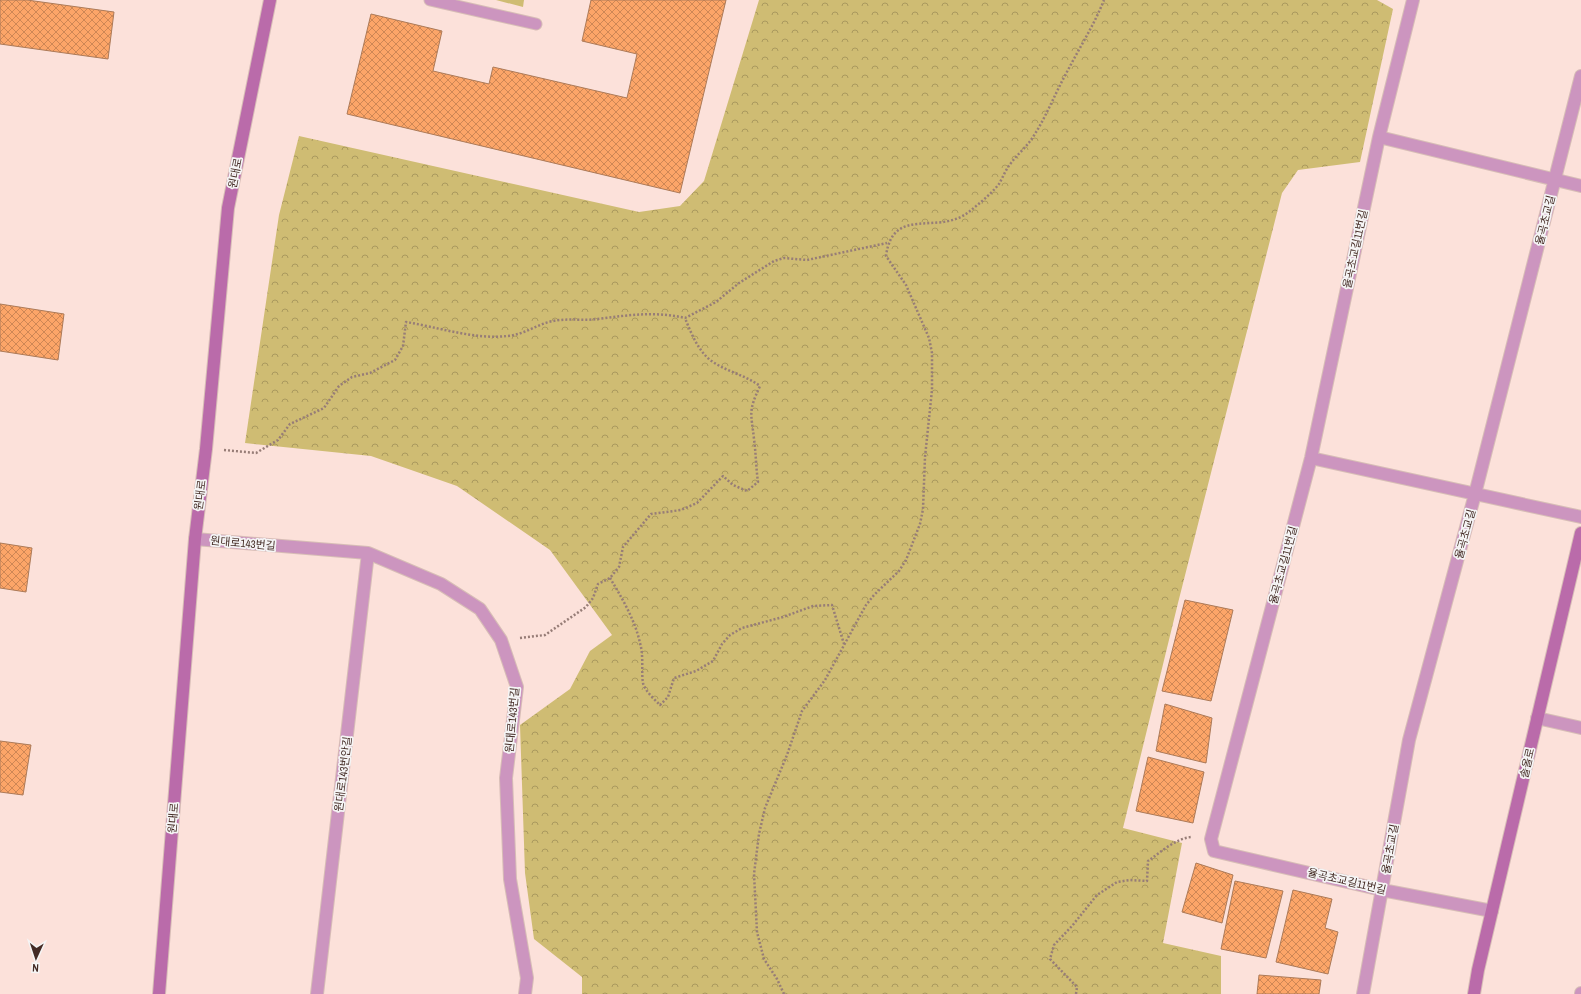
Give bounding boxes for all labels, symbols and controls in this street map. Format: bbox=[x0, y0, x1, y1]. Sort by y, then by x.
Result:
street label: 원대로 bbox=[225, 157, 245, 189]
street label: 율곡초교길 bbox=[1532, 194, 1558, 246]
street label: 율곡초교길11번길 bbox=[1340, 208, 1370, 290]
street label: 원대로 bbox=[191, 479, 209, 511]
street label: 율곡초교길 bbox=[1452, 508, 1478, 560]
street label: 율곡초교길11번길 bbox=[1266, 524, 1300, 606]
street label: 원대로143번길 bbox=[210, 533, 276, 553]
street label: 원대로143번길 bbox=[502, 687, 522, 753]
street label: 원대로143번안길 bbox=[331, 736, 355, 812]
street label: 솔올로 bbox=[1517, 747, 1537, 779]
street label: 원대로 bbox=[165, 802, 181, 834]
street label: 율곡초교길 bbox=[1379, 823, 1401, 875]
street label: 율곡초교길11번길 bbox=[1306, 865, 1388, 897]
north arrow bbox=[16, 938, 56, 978]
text: N bbox=[32, 961, 39, 975]

